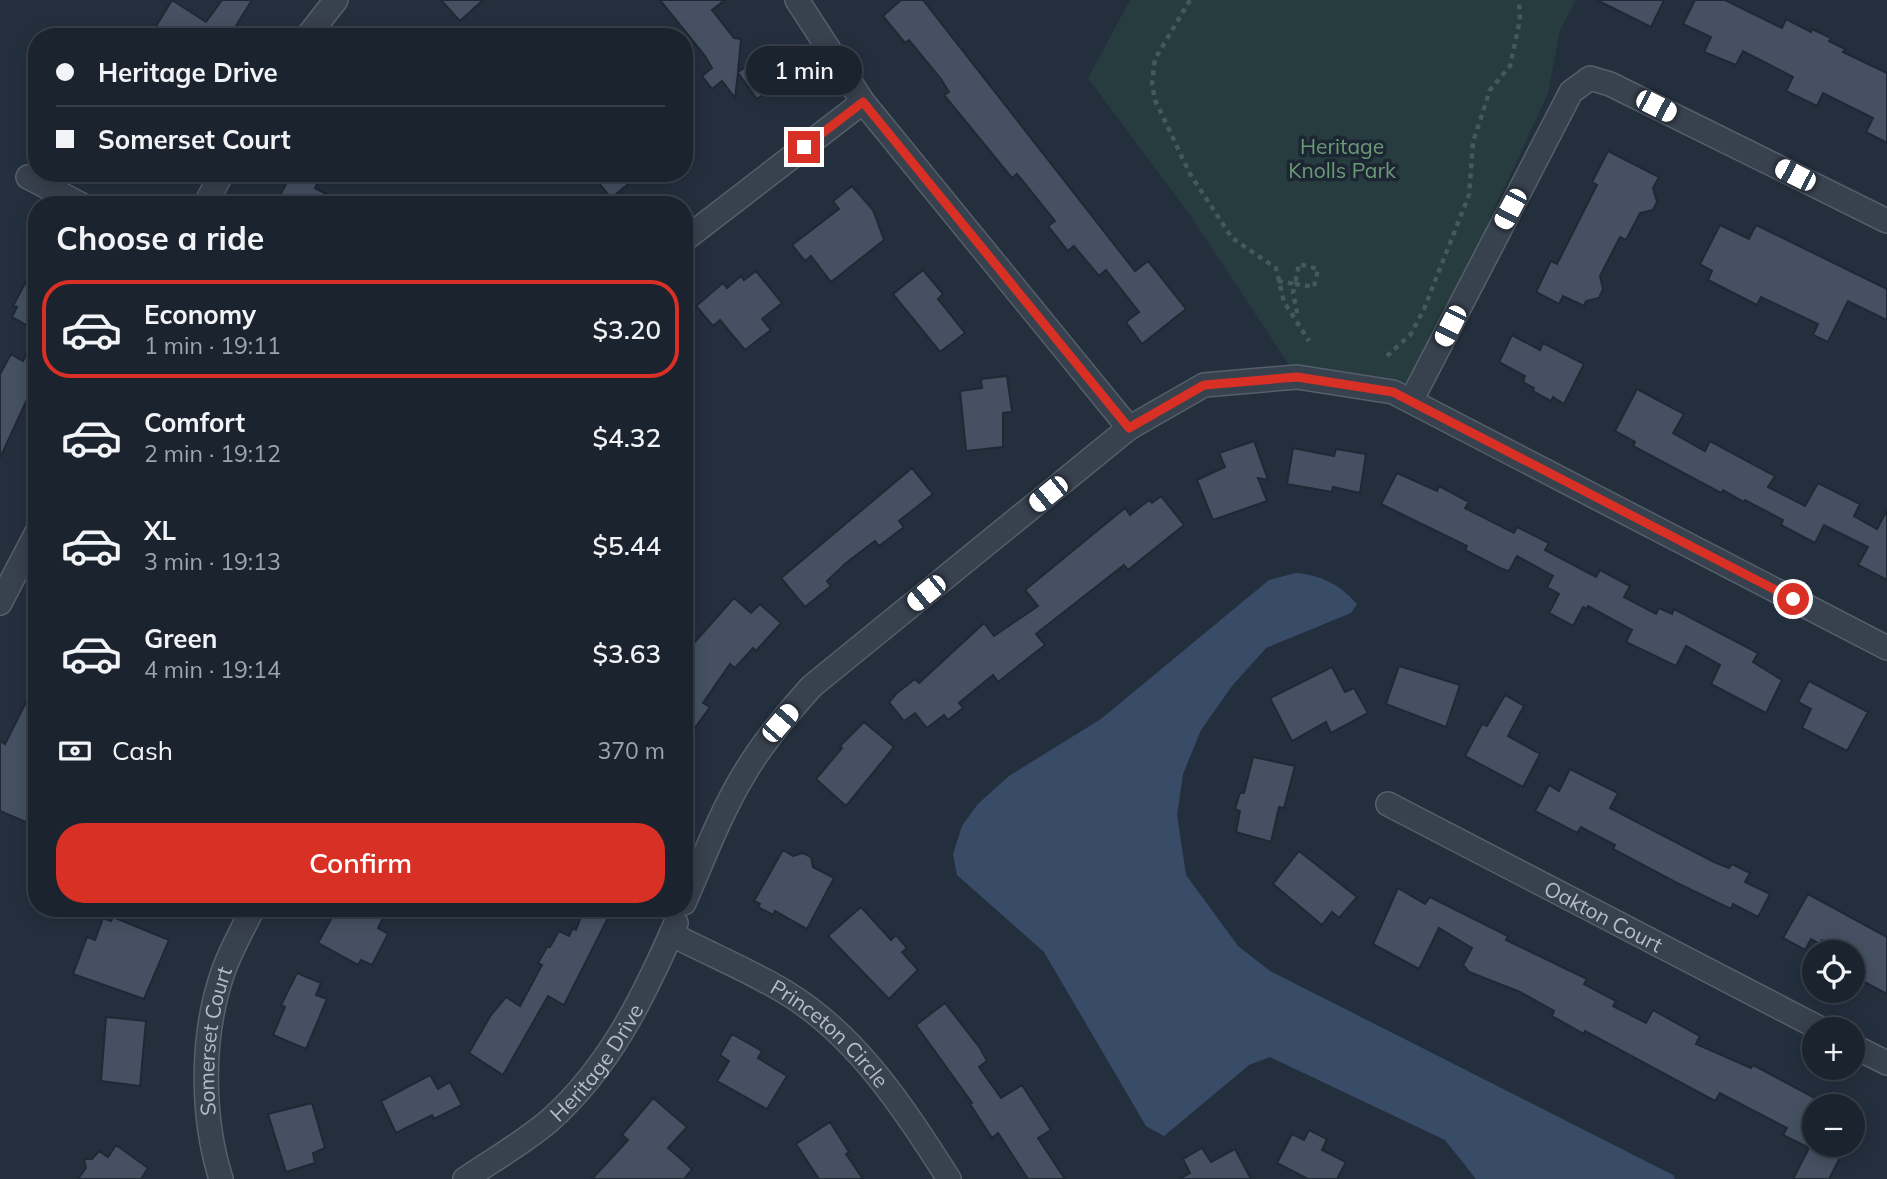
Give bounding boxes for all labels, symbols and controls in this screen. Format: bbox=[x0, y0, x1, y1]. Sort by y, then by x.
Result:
callout: 1 min bbox=[746, 46, 862, 94]
text: Heritage Drive bbox=[98, 56, 278, 89]
text: 1 min bbox=[774, 56, 834, 85]
car bbox=[1633, 87, 1680, 125]
text: Somerset Court bbox=[98, 123, 291, 156]
route end bbox=[788, 131, 820, 163]
park label: Heritage Knolls Park bbox=[1288, 133, 1396, 183]
car bbox=[1772, 156, 1819, 194]
car bbox=[1491, 186, 1530, 232]
text: Choose a ride bbox=[56, 218, 264, 258]
icon: car bbox=[60, 298, 123, 361]
text: Economy bbox=[144, 298, 256, 331]
car bbox=[1432, 303, 1469, 349]
text: $3.20 bbox=[592, 313, 661, 346]
text: 1 min · 19:11 bbox=[144, 331, 281, 360]
icon: car bbox=[60, 406, 123, 469]
text: Comfort bbox=[144, 406, 245, 439]
text: $4.32 bbox=[592, 421, 661, 454]
text: 2 min · 19:12 bbox=[144, 439, 281, 468]
car bbox=[1026, 473, 1071, 515]
icon: car bbox=[60, 514, 123, 577]
text: XL bbox=[144, 514, 176, 547]
text: $5.44 bbox=[592, 529, 661, 562]
text: 3 min · 19:13 bbox=[144, 547, 281, 576]
car bbox=[904, 572, 949, 614]
route start bbox=[1777, 583, 1809, 615]
icon: car bbox=[60, 622, 123, 685]
text: Green bbox=[144, 622, 217, 655]
text: $3.63 bbox=[592, 637, 661, 670]
text: 4 min · 19:14 bbox=[144, 655, 281, 684]
car bbox=[759, 700, 802, 746]
icon: cash bbox=[56, 732, 94, 770]
text: Cash bbox=[112, 734, 173, 767]
text: 370 m bbox=[597, 736, 665, 765]
button: Confirm bbox=[56, 823, 665, 903]
street label: Oakton Court bbox=[1540, 875, 1667, 957]
map controls bbox=[1802, 940, 1865, 1157]
button: locate bbox=[1802, 940, 1865, 1003]
street label: Somerset Court bbox=[193, 963, 237, 1117]
street label: Princeton Circle bbox=[766, 973, 895, 1092]
street label: Heritage Drive bbox=[544, 999, 648, 1127]
button: + bbox=[1802, 1017, 1865, 1080]
button: − bbox=[1802, 1094, 1865, 1157]

